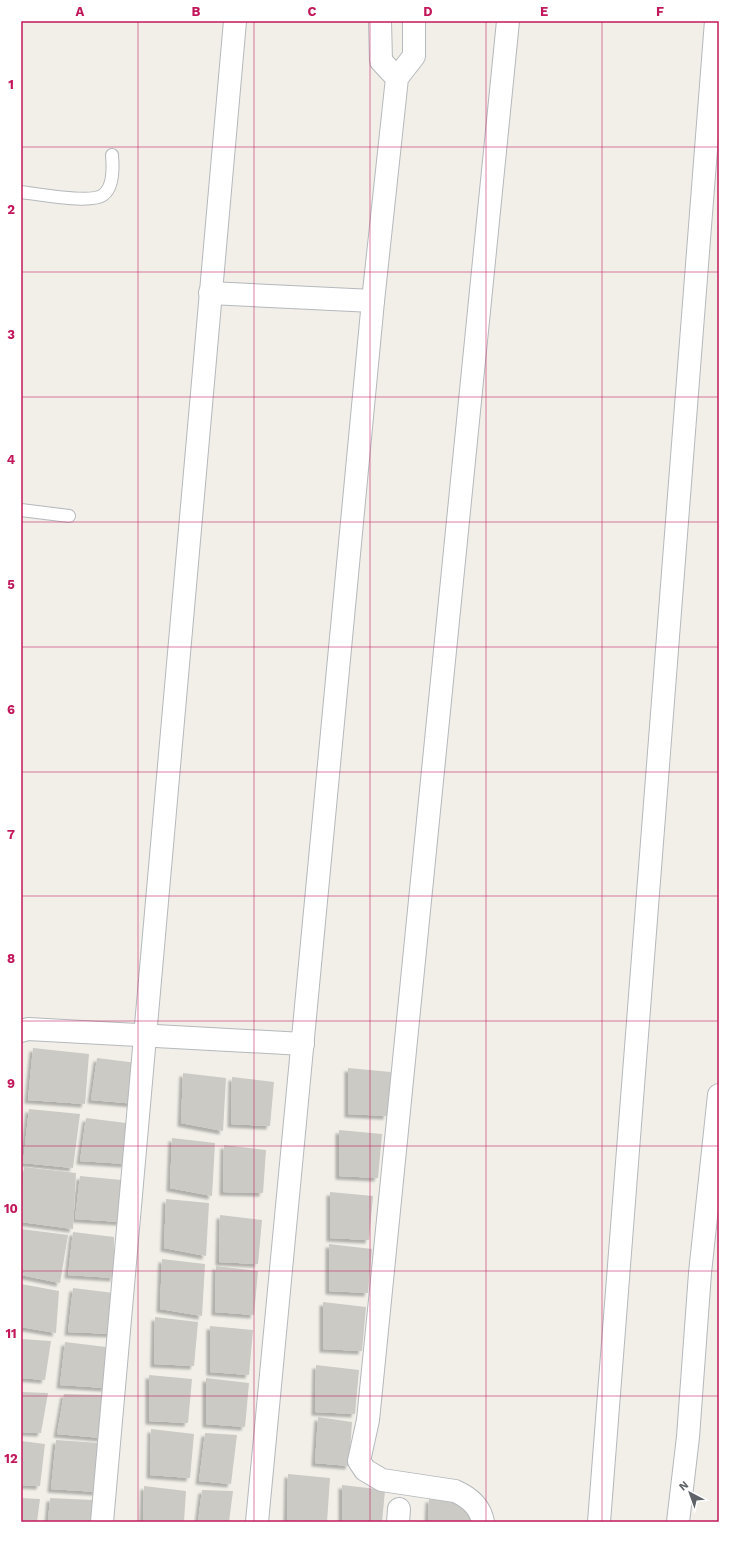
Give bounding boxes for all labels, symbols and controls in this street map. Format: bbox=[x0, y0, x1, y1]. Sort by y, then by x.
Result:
text: A bbox=[76, 4, 85, 19]
text: B bbox=[192, 4, 201, 19]
text: C bbox=[308, 4, 317, 19]
text: D bbox=[423, 4, 433, 19]
text: E bbox=[540, 4, 548, 19]
text: F bbox=[656, 4, 664, 19]
text: 1 bbox=[8, 77, 14, 92]
text: 2 bbox=[7, 202, 15, 217]
text: 3 bbox=[7, 327, 15, 342]
text: 4 bbox=[7, 452, 16, 467]
text: 5 bbox=[7, 577, 15, 592]
text: 6 bbox=[7, 702, 15, 717]
text: 7 bbox=[7, 827, 15, 842]
text: 8 bbox=[7, 951, 15, 966]
text: 9 bbox=[7, 1076, 15, 1091]
text: 10 bbox=[4, 1201, 18, 1216]
text: 11 bbox=[5, 1326, 17, 1341]
text: 12 bbox=[4, 1451, 18, 1466]
north arrow bbox=[670, 1473, 710, 1513]
text: N bbox=[676, 1478, 691, 1493]

